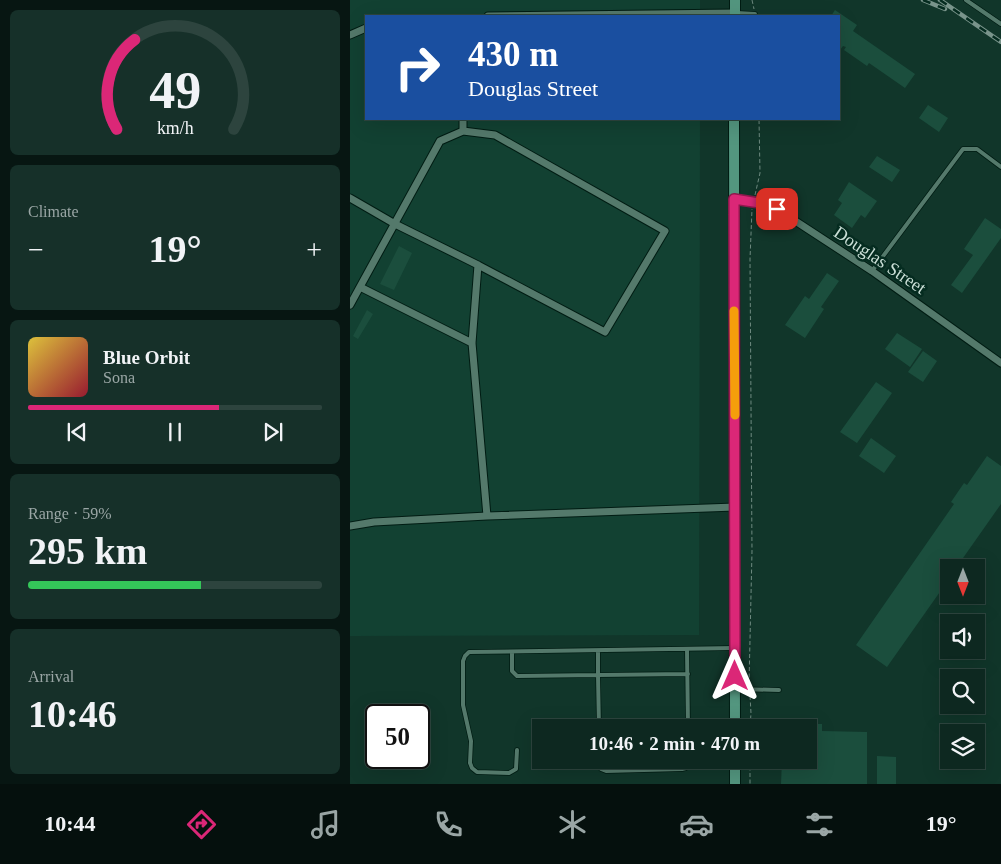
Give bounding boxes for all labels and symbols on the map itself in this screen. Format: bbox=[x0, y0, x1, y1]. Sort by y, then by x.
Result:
pin bbox=[756, 188, 798, 230]
street label: Douglas Street bbox=[830, 222, 930, 298]
north arrow bbox=[940, 559, 985, 604]
position arrow bbox=[708, 649, 760, 701]
speed limit sign: 50 bbox=[365, 704, 430, 769]

